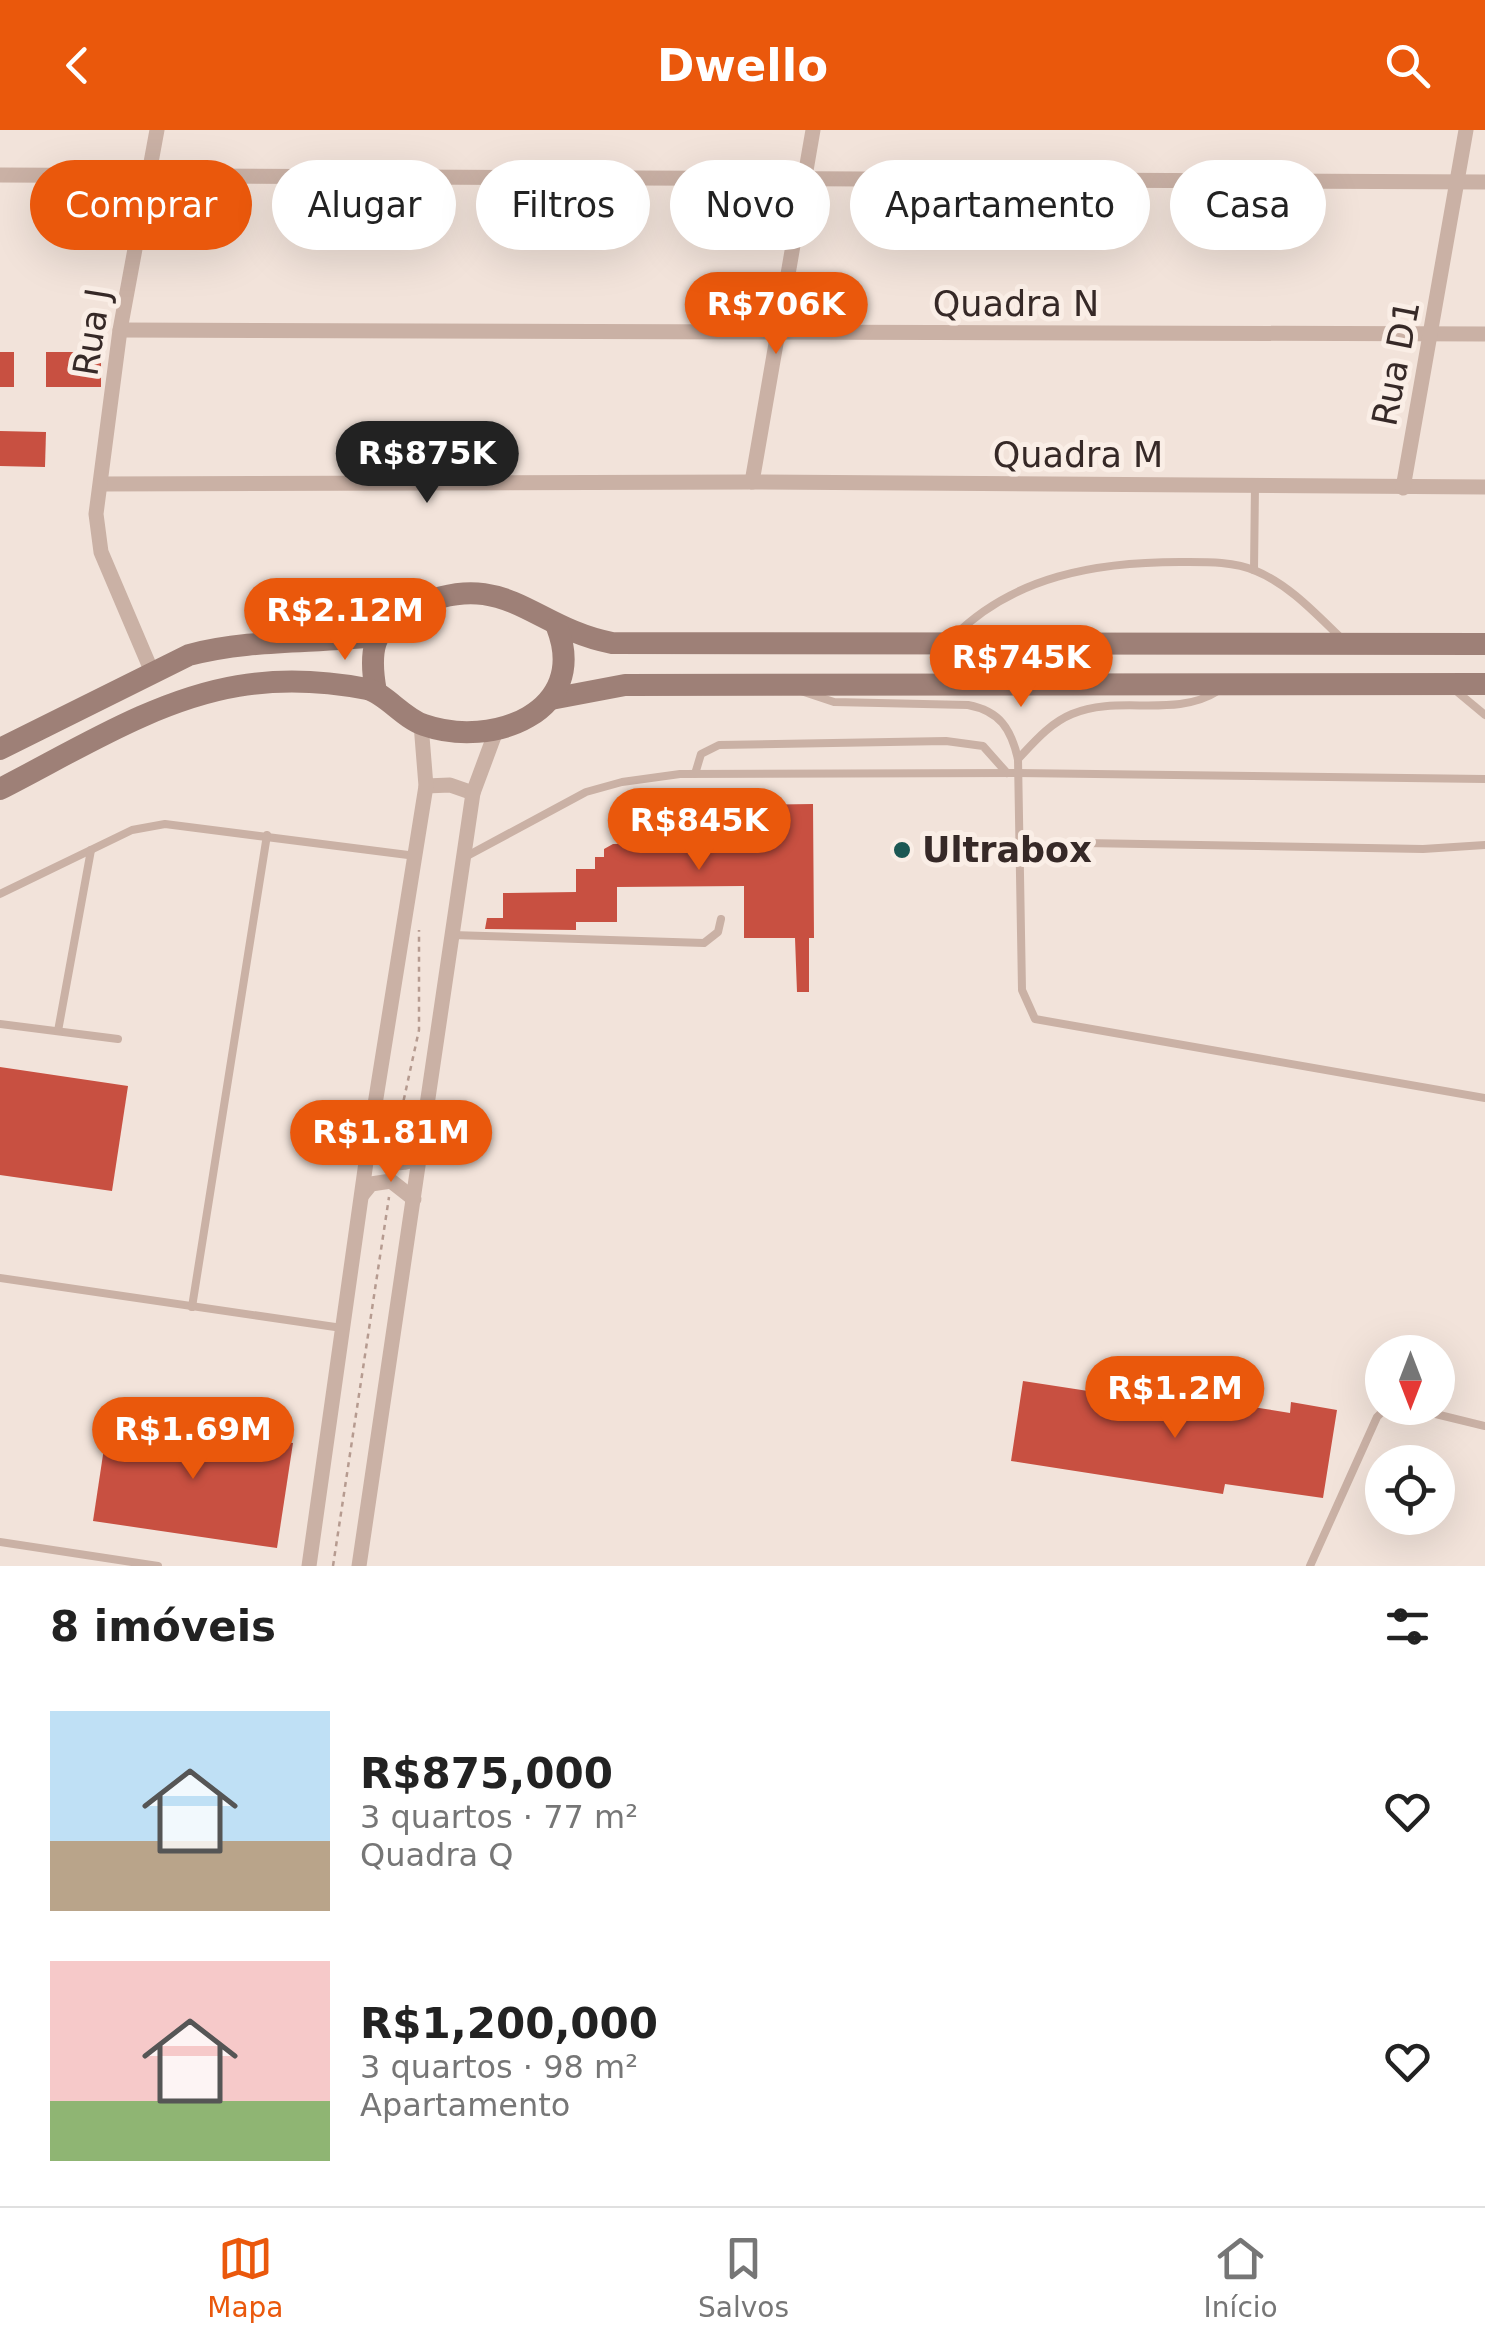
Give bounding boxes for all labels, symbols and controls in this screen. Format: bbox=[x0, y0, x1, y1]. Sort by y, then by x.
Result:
icon: back bbox=[50, 38, 105, 93]
icon: search bbox=[1380, 38, 1435, 93]
text: Dwello bbox=[657, 39, 828, 92]
chip: Comprar bbox=[30, 160, 252, 250]
chip: Alugar bbox=[272, 160, 456, 250]
chip: Filtros bbox=[476, 160, 650, 250]
chip: Novo bbox=[670, 160, 830, 250]
chip: Apartamento bbox=[850, 160, 1150, 250]
chip: Casa bbox=[1170, 160, 1326, 250]
pin: R$706K bbox=[695, 272, 857, 357]
street label: Quadra N bbox=[933, 284, 1099, 324]
street label: Rua J bbox=[65, 285, 119, 379]
text: R$706K bbox=[707, 285, 845, 323]
street label: Rua D1 bbox=[1364, 297, 1428, 429]
pin: R$875K bbox=[346, 421, 508, 506]
text: R$875K bbox=[358, 434, 496, 472]
street label: Quadra M bbox=[993, 435, 1163, 475]
pin: R$2.12M bbox=[253, 578, 437, 663]
text: R$2.12M bbox=[266, 591, 424, 629]
pin: R$745K bbox=[940, 625, 1102, 710]
text: R$745K bbox=[952, 638, 1090, 676]
pin: R$845K bbox=[618, 788, 780, 873]
text: R$845K bbox=[630, 801, 768, 839]
place label: Ultrabox bbox=[922, 830, 1092, 870]
marker: Ultrabox bbox=[891, 839, 913, 861]
pin: R$1.81M bbox=[299, 1100, 483, 1185]
text: R$1.81M bbox=[312, 1113, 470, 1151]
north arrow bbox=[1365, 1335, 1455, 1425]
map controls bbox=[1365, 1335, 1455, 1535]
pin: R$1.2M bbox=[1094, 1356, 1256, 1441]
text: R$1.2M bbox=[1107, 1369, 1243, 1407]
pin: R$1.69M bbox=[101, 1397, 285, 1482]
text: R$1.69M bbox=[114, 1410, 272, 1448]
button: locate bbox=[1365, 1445, 1455, 1535]
icon: filters bbox=[1380, 1599, 1435, 1654]
text: 8 imóveis bbox=[50, 1602, 276, 1651]
text: R$875,000 bbox=[360, 1749, 613, 1798]
icon: home bbox=[130, 1751, 250, 1871]
icon: heart bbox=[1380, 1784, 1435, 1839]
text: 3 quartos · 77 m² bbox=[360, 1798, 638, 1836]
text: Quadra Q bbox=[360, 1836, 514, 1874]
text: R$1,200,000 bbox=[360, 1999, 658, 2048]
icon: home bbox=[130, 2001, 250, 2121]
icon: heart bbox=[1380, 2034, 1435, 2089]
text: 3 quartos · 98 m² bbox=[360, 2048, 638, 2086]
text: Apartamento bbox=[360, 2086, 570, 2124]
tab: Mapa bbox=[207, 2231, 284, 2324]
tab: Salvos bbox=[698, 2231, 789, 2324]
tab: Início bbox=[1204, 2231, 1278, 2324]

